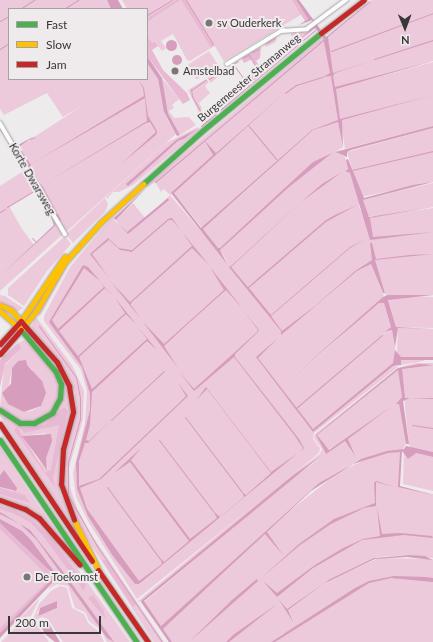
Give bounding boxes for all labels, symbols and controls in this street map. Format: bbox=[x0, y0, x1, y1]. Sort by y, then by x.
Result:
legend bbox=[8, 8, 148, 80]
north arrow bbox=[385, 8, 425, 48]
place label: sv Ouderkerk bbox=[217, 16, 282, 30]
text: Fast bbox=[46, 17, 67, 32]
marker: sv Ouderkerk bbox=[204, 18, 214, 28]
street label: Burgemeester Stramanweg bbox=[195, 31, 303, 125]
text: N bbox=[401, 34, 410, 47]
text: Slow bbox=[46, 37, 71, 52]
text: Jam bbox=[46, 57, 67, 72]
place label: Amstelbad bbox=[183, 64, 234, 78]
marker: Amstelbad bbox=[170, 66, 180, 76]
street label: Korte Dwarsweg bbox=[6, 141, 58, 217]
place label: De Toekomst bbox=[35, 570, 98, 584]
marker: De Toekomst bbox=[22, 572, 32, 582]
scale bar bbox=[10, 608, 103, 634]
text: 200 m bbox=[15, 615, 49, 630]

